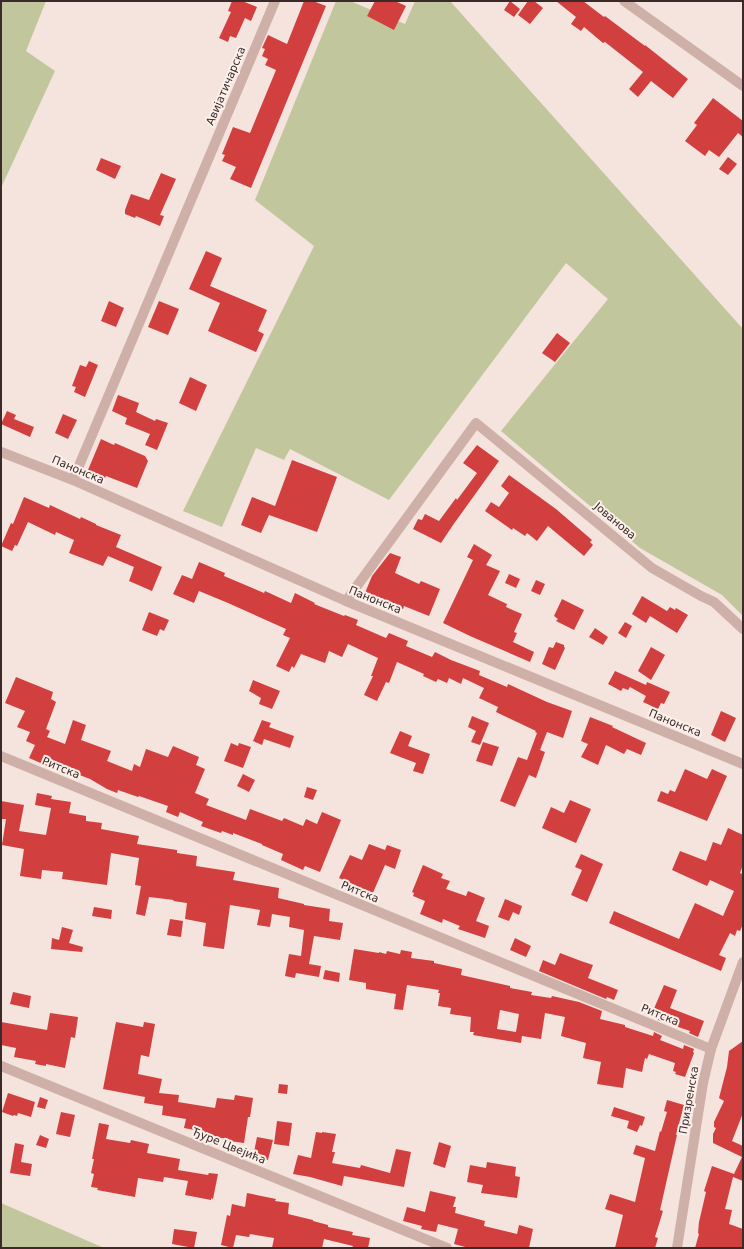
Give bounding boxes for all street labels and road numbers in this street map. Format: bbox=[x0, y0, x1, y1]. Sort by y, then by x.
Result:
street label: Авијатичарска bbox=[204, 45, 248, 127]
street label: Панонска bbox=[50, 453, 106, 487]
street label: Јованова bbox=[591, 499, 638, 542]
street label: Панонска bbox=[347, 584, 403, 616]
street label: Панонска bbox=[647, 707, 703, 739]
street label: Ритска bbox=[40, 755, 82, 781]
street label: Ритска bbox=[339, 879, 381, 905]
street label: Ритска bbox=[639, 1002, 681, 1028]
street label: Призренска bbox=[677, 1065, 701, 1135]
street label: Ђуре Цвејића bbox=[189, 1125, 268, 1167]

